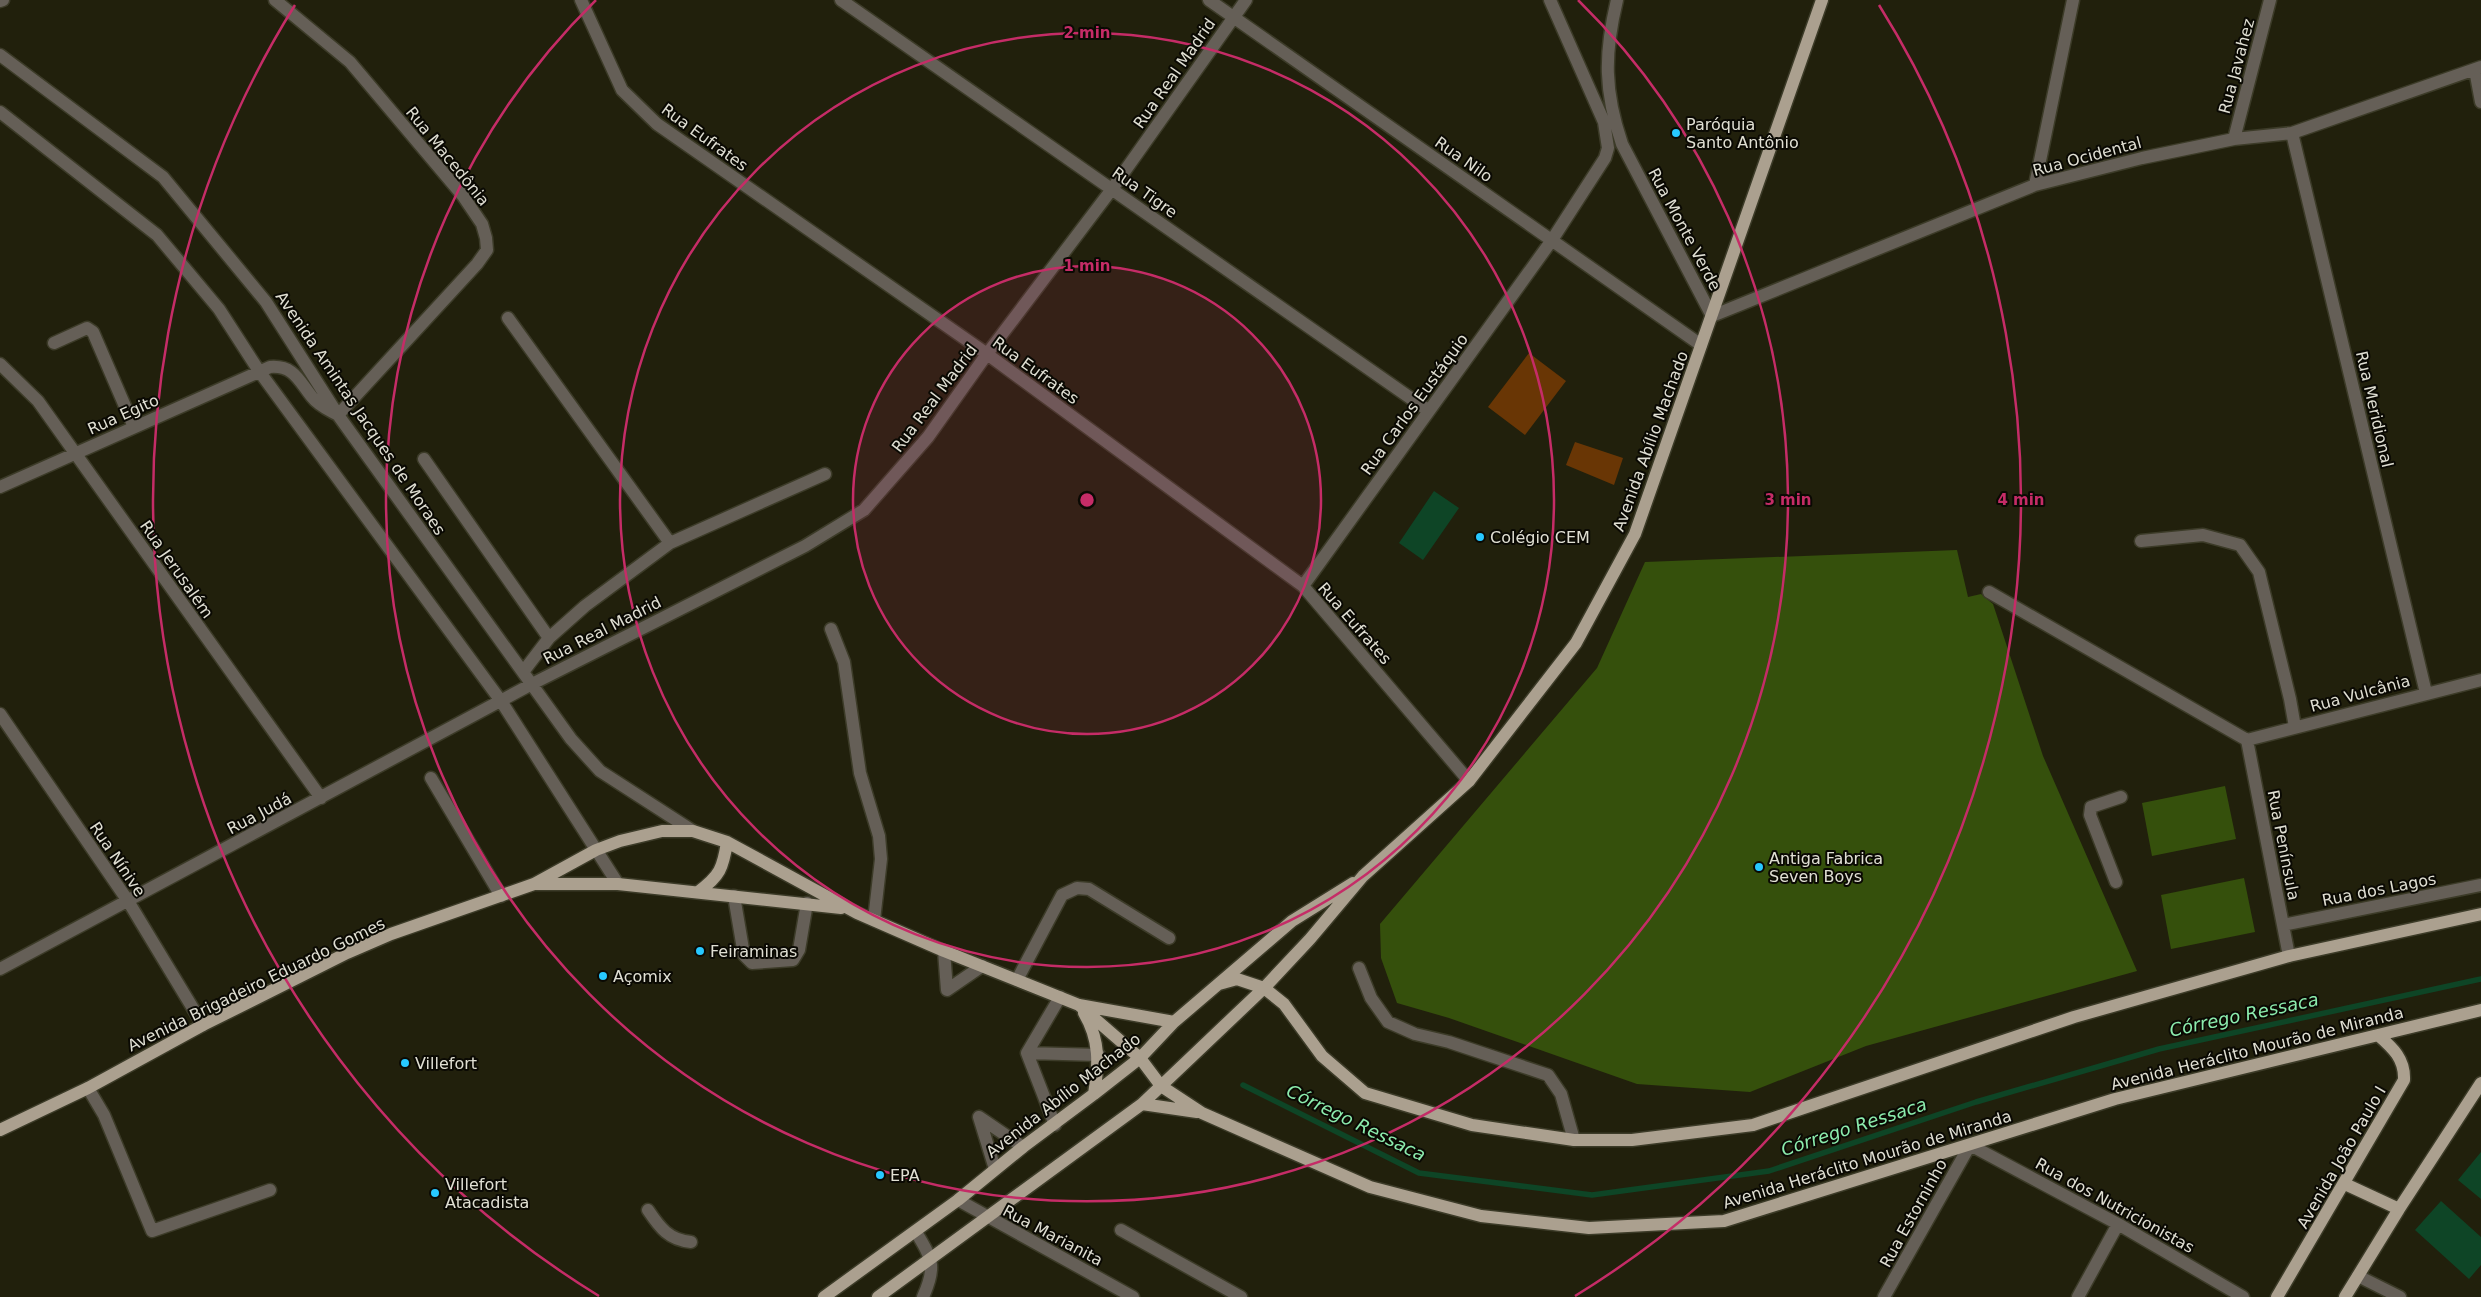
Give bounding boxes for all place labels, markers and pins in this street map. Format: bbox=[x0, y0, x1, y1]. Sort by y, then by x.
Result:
place label: Paróquia Santo Antônio bbox=[1686, 115, 1799, 152]
marker: Paróquia Santo Antônio bbox=[1670, 127, 1682, 139]
centre of rings bbox=[1078, 491, 1096, 509]
place label: Colégio CEM bbox=[1490, 528, 1590, 547]
marker: Colégio CEM bbox=[1474, 531, 1486, 543]
place label: Antiga Fabrica Seven Boys bbox=[1769, 849, 1883, 886]
marker: Antiga Fabrica Seven Boys bbox=[1753, 861, 1765, 873]
place label: Feiraminas bbox=[710, 942, 797, 961]
marker: Feiraminas bbox=[694, 945, 706, 957]
place label: Açomix bbox=[613, 967, 672, 986]
marker: Açomix bbox=[597, 970, 609, 982]
place label: Villefort bbox=[415, 1054, 477, 1073]
marker: Villefort bbox=[399, 1057, 411, 1069]
place label: EPA bbox=[890, 1166, 920, 1185]
marker: EPA bbox=[874, 1169, 886, 1181]
place label: Villefort Atacadista bbox=[445, 1175, 529, 1212]
marker: Villefort Atacadista bbox=[429, 1187, 441, 1199]

